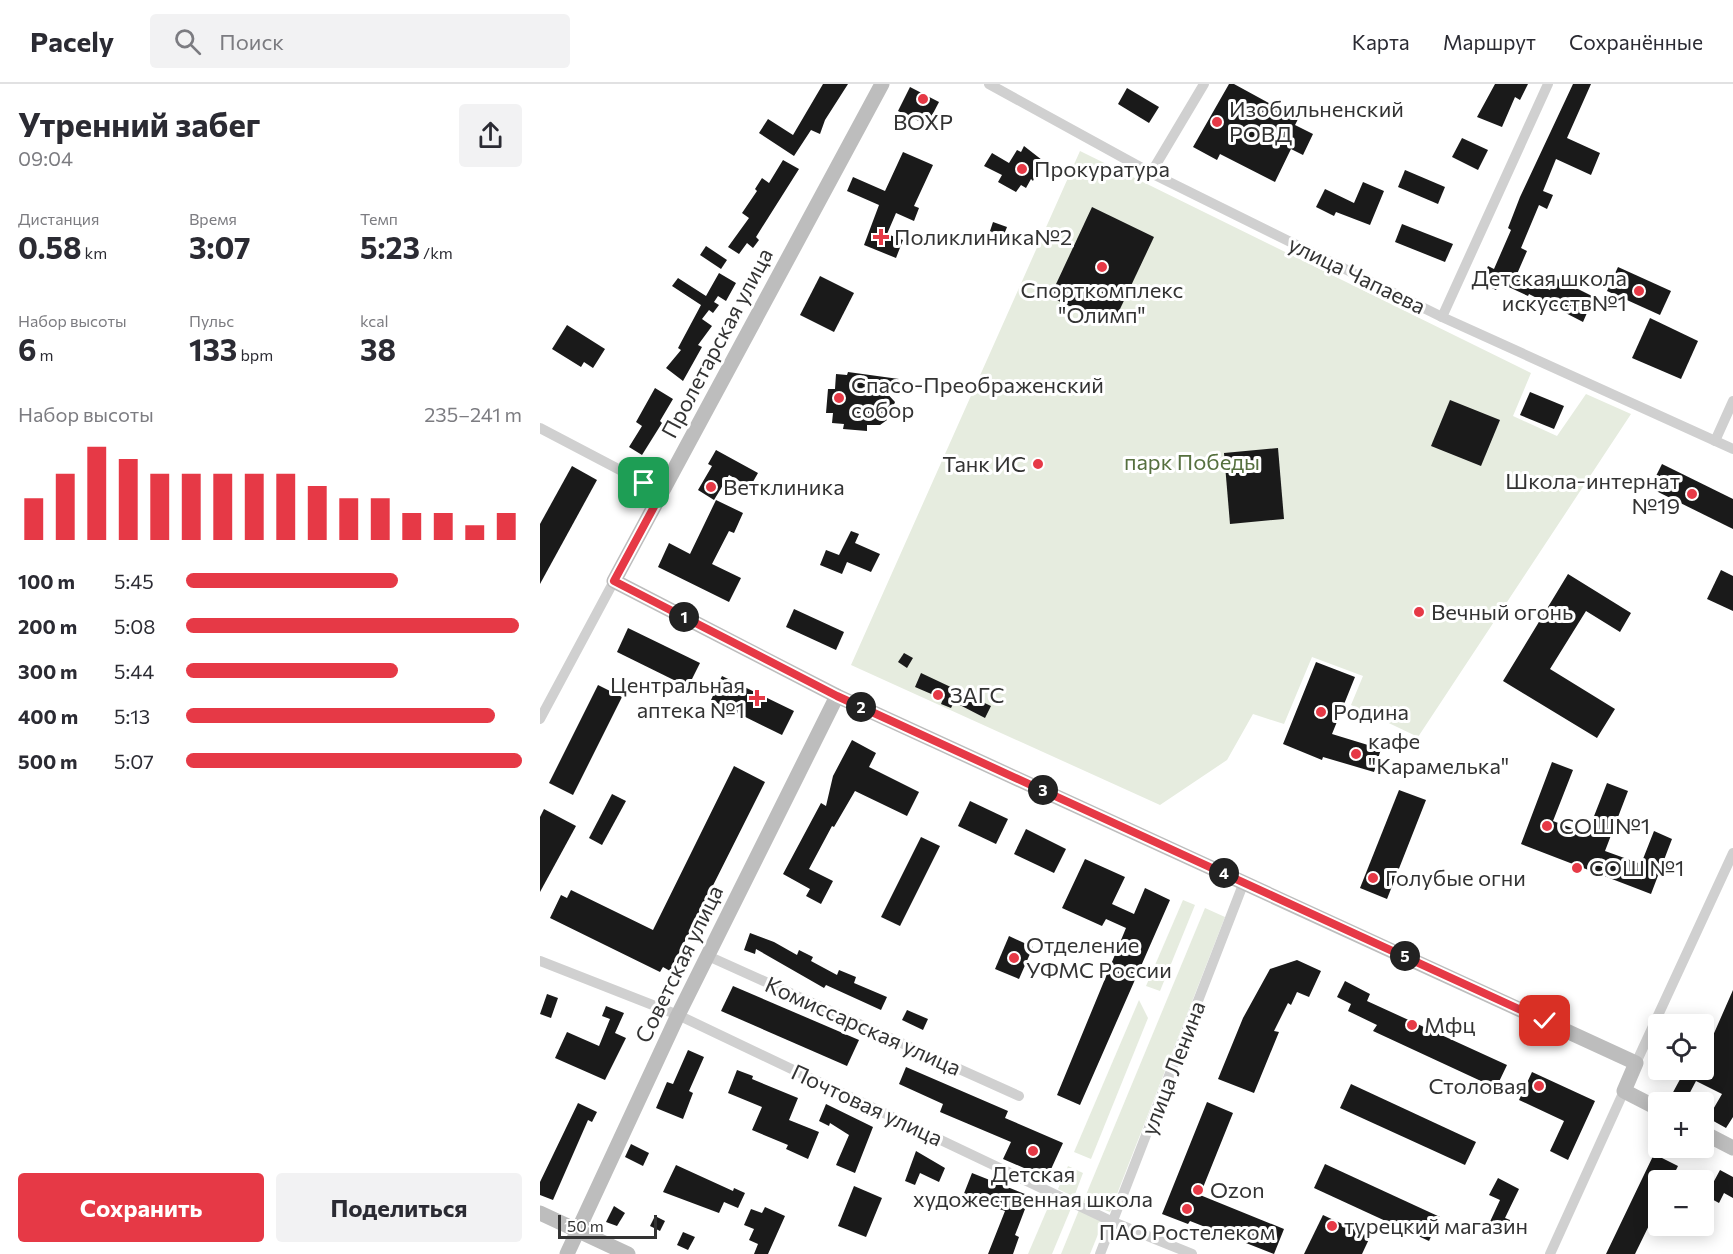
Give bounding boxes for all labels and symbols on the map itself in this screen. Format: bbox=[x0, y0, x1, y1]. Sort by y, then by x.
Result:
marker: ВОХР bbox=[916, 92, 930, 106]
place label: Изобильненский РОВД bbox=[1229, 95, 1404, 147]
place label: ВОХР bbox=[893, 108, 953, 135]
marker: Изобильненский РОВД bbox=[1210, 115, 1224, 129]
place label: Прокуратура bbox=[1034, 155, 1170, 182]
marker: Прокуратура bbox=[1015, 162, 1029, 176]
place label: Поликлиника№2 bbox=[894, 223, 1072, 250]
marker: Поликлиника№2 bbox=[872, 228, 890, 246]
street label: улица Чапаева bbox=[1284, 230, 1430, 319]
street label: Пролетарская улица bbox=[655, 243, 778, 442]
marker: Спорткомплекс "Олимп" bbox=[1095, 260, 1109, 274]
place label: Детская школа искусств№1 bbox=[1471, 264, 1627, 316]
place label: Спорткомплекс "Олимп" bbox=[1021, 276, 1183, 328]
marker: Детская школа искусств№1 bbox=[1632, 284, 1646, 298]
place label: Спасо-Преображенский собор bbox=[851, 371, 1104, 423]
marker: Спасо-Преображенский собор bbox=[832, 391, 846, 405]
park label: парк Победы bbox=[1124, 448, 1260, 475]
place label: Танк ИС bbox=[942, 450, 1026, 477]
pin bbox=[618, 457, 669, 508]
marker: Танк ИС bbox=[1031, 457, 1045, 471]
place label: Школа-интернат №19 bbox=[1505, 467, 1680, 519]
place label: Ветклиника bbox=[723, 473, 845, 500]
marker: Ветклиника bbox=[704, 480, 718, 494]
marker: Школа-интернат №19 bbox=[1685, 487, 1699, 501]
place label: Вечный огонь bbox=[1431, 598, 1573, 625]
pin: 1 bbox=[669, 602, 699, 632]
marker: Вечный огонь bbox=[1412, 605, 1426, 619]
place label: Центральная аптека №1 bbox=[610, 671, 745, 723]
place label: ЗАГС bbox=[950, 681, 1005, 708]
marker: ЗАГС bbox=[931, 688, 945, 702]
marker: Центральная аптека №1 bbox=[750, 691, 764, 705]
pin: 2 bbox=[846, 692, 876, 722]
place label: Родина bbox=[1333, 698, 1409, 725]
marker: Родина bbox=[1314, 705, 1328, 719]
place label: кафе "Карамелька" bbox=[1368, 727, 1509, 779]
marker: кафе "Карамелька" bbox=[1349, 747, 1363, 761]
pin: 3 bbox=[1028, 775, 1058, 805]
place label: СОШ№1 bbox=[1559, 812, 1650, 839]
marker: СОШ№1 bbox=[1540, 819, 1554, 833]
place label: СОШ №1 bbox=[1589, 854, 1684, 881]
pin: 4 bbox=[1209, 858, 1239, 888]
marker: СОШ №1 bbox=[1570, 861, 1584, 875]
place label: Голубые огни bbox=[1385, 864, 1526, 891]
marker: Голубые огни bbox=[1366, 871, 1380, 885]
street label: Советская улица bbox=[629, 881, 728, 1047]
place label: Отделение УФМС России bbox=[1026, 931, 1172, 983]
pin: 5 bbox=[1390, 941, 1420, 971]
marker: Отделение УФМС России bbox=[1007, 951, 1021, 965]
street label: Комиссарская улица bbox=[761, 970, 965, 1081]
pin bbox=[1519, 995, 1570, 1046]
street label: улица Ленина bbox=[1135, 997, 1211, 1139]
place label: Мфц bbox=[1424, 1011, 1475, 1038]
marker: Мфц bbox=[1405, 1018, 1419, 1032]
street label: Почтовая улица bbox=[787, 1058, 947, 1151]
place label: Столовая bbox=[1429, 1072, 1527, 1099]
marker: Столовая bbox=[1532, 1079, 1546, 1093]
marker: Детская художественная школа bbox=[1026, 1144, 1040, 1158]
place label: Детская художественная школа bbox=[913, 1160, 1153, 1212]
place label: Ozon bbox=[1210, 1176, 1265, 1203]
marker: Ozon bbox=[1191, 1183, 1205, 1197]
marker: ПАО Ростелеком bbox=[1180, 1202, 1194, 1216]
scale bar bbox=[558, 1212, 657, 1240]
place label: турецкий магазин bbox=[1344, 1212, 1528, 1239]
place label: ПАО Ростелеком bbox=[1099, 1218, 1275, 1245]
marker: турецкий магазин bbox=[1325, 1219, 1339, 1233]

